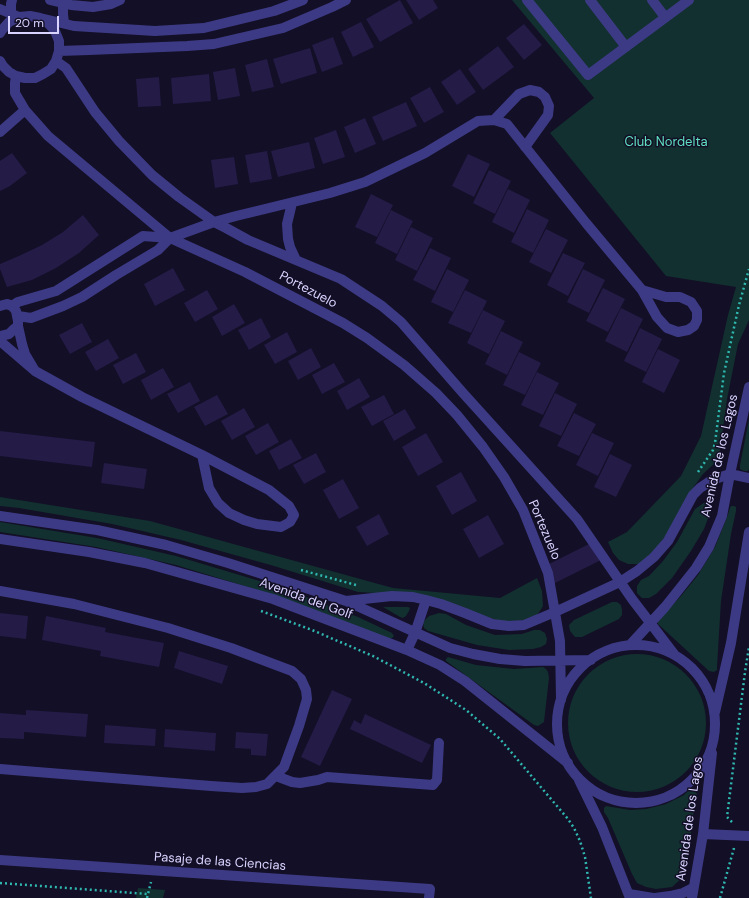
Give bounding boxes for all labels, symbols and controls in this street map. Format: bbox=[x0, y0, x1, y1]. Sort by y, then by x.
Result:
scale bar bbox=[10, 8, 61, 34]
text: 20 m bbox=[15, 15, 44, 31]
park label: Club Nordelta bbox=[624, 135, 708, 151]
street label: Portezuelo bbox=[276, 268, 340, 312]
street label: Avenida de los Lagos bbox=[698, 393, 742, 519]
street label: Portezuelo bbox=[524, 498, 564, 562]
street label: Avenida del Golf bbox=[257, 575, 355, 623]
street label: Avenida de los Lagos bbox=[674, 756, 706, 882]
street label: Pasaje de las Ciencias bbox=[153, 850, 287, 874]

